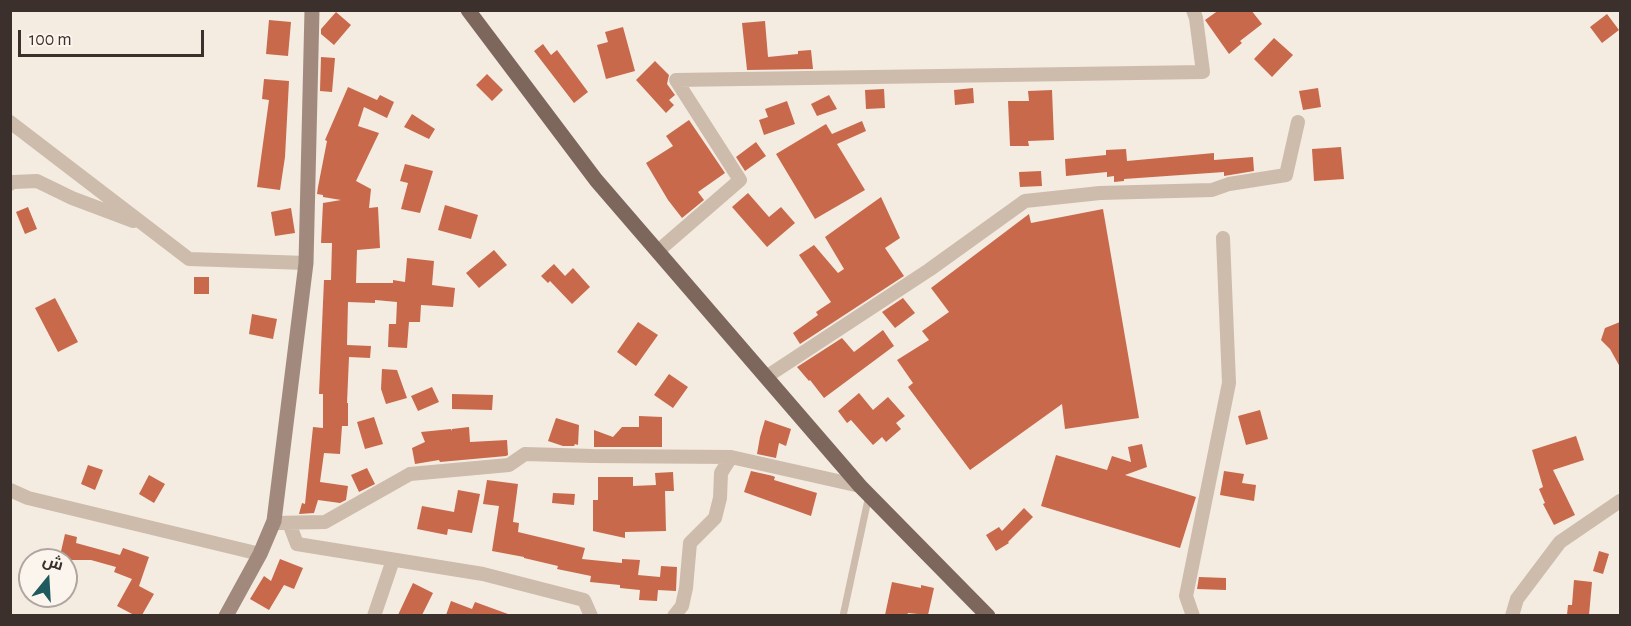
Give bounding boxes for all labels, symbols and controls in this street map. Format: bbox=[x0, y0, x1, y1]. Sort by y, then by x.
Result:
scale bar bbox=[21, 18, 207, 56]
text: 100 m bbox=[29, 31, 72, 49]
north arrow bbox=[18, 548, 78, 608]
text: ش bbox=[41, 552, 65, 574]

